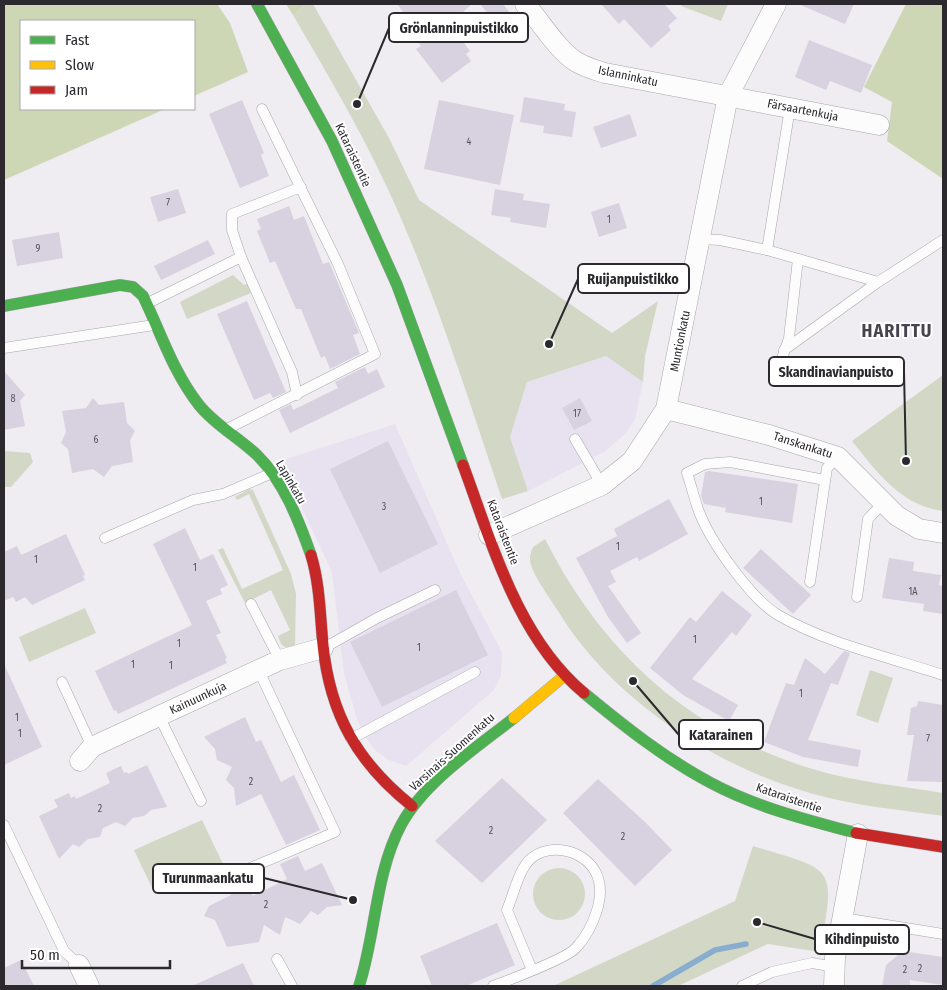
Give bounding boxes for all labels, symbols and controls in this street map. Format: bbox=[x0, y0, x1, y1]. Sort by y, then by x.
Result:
callout: Grönlanninpuistikko bbox=[389, 13, 528, 42]
legend bbox=[20, 20, 195, 110]
text: Grönlanninpuistikko bbox=[400, 20, 519, 37]
text: Fast bbox=[65, 31, 89, 49]
text: Slow bbox=[65, 56, 94, 74]
street label: Islanninkatu bbox=[597, 63, 659, 89]
text: Jam bbox=[65, 81, 88, 99]
street label: Färsaartenkuja bbox=[766, 96, 840, 124]
street label: Kataraistentie bbox=[332, 121, 374, 189]
house number: 4 bbox=[467, 136, 472, 148]
house number: 7 bbox=[166, 197, 170, 209]
house number: 1 bbox=[607, 214, 611, 226]
house number: 9 bbox=[36, 243, 41, 255]
callout: Ruijanpuistikko bbox=[578, 264, 689, 293]
text: Ruijanpuistikko bbox=[587, 271, 679, 288]
street label: Muntionkatu bbox=[667, 309, 693, 373]
district label: HARITTU bbox=[862, 320, 932, 342]
callout: Skandinavianpuisto bbox=[769, 357, 904, 386]
text: Skandinavianpuisto bbox=[778, 364, 894, 381]
house number: 8 bbox=[11, 393, 16, 405]
house number: 17 bbox=[573, 408, 581, 420]
street label: Tanskankatu bbox=[772, 429, 834, 461]
house number: 6 bbox=[94, 434, 99, 446]
street label: Lapinkatu bbox=[273, 458, 309, 506]
house number: 1 bbox=[759, 496, 763, 508]
street label: Kataraistentie bbox=[484, 497, 522, 567]
house number: 3 bbox=[382, 501, 387, 513]
house number: 1 bbox=[616, 541, 620, 553]
house number: 1 bbox=[34, 554, 38, 566]
house number: 1 bbox=[193, 562, 197, 574]
house number: 1A bbox=[908, 586, 918, 598]
house number: 1 bbox=[693, 634, 697, 646]
house number: 1 bbox=[177, 638, 181, 650]
house number: 1 bbox=[417, 642, 421, 654]
house number: 1 bbox=[131, 659, 135, 671]
house number: 1 bbox=[169, 660, 173, 672]
street label: Kainuunkuja bbox=[167, 679, 229, 717]
house number: 1 bbox=[799, 688, 803, 700]
street label: Varsinais-Suomenkatu bbox=[407, 710, 497, 794]
house number: 1 bbox=[15, 712, 19, 724]
callout: Katarainen bbox=[679, 720, 763, 749]
text: Katarainen bbox=[689, 727, 753, 744]
house number: 1 bbox=[18, 728, 22, 740]
house number: 7 bbox=[926, 733, 930, 745]
house number: 2 bbox=[249, 776, 254, 788]
street label: Kataraistentie bbox=[754, 780, 824, 816]
house number: 2 bbox=[98, 803, 103, 815]
house number: 2 bbox=[489, 825, 494, 837]
house number: 2 bbox=[621, 831, 626, 843]
callout: Turunmaankatu bbox=[153, 864, 264, 893]
text: Turunmaankatu bbox=[162, 870, 254, 887]
house number: 2 bbox=[264, 899, 269, 911]
callout: Kihdinpuisto bbox=[815, 925, 909, 954]
text: Kihdinpuisto bbox=[825, 931, 900, 948]
scale bar bbox=[22, 938, 170, 970]
text: 50 m bbox=[30, 946, 60, 964]
house number: 2 bbox=[918, 963, 923, 975]
house number: 2 bbox=[903, 964, 908, 976]

